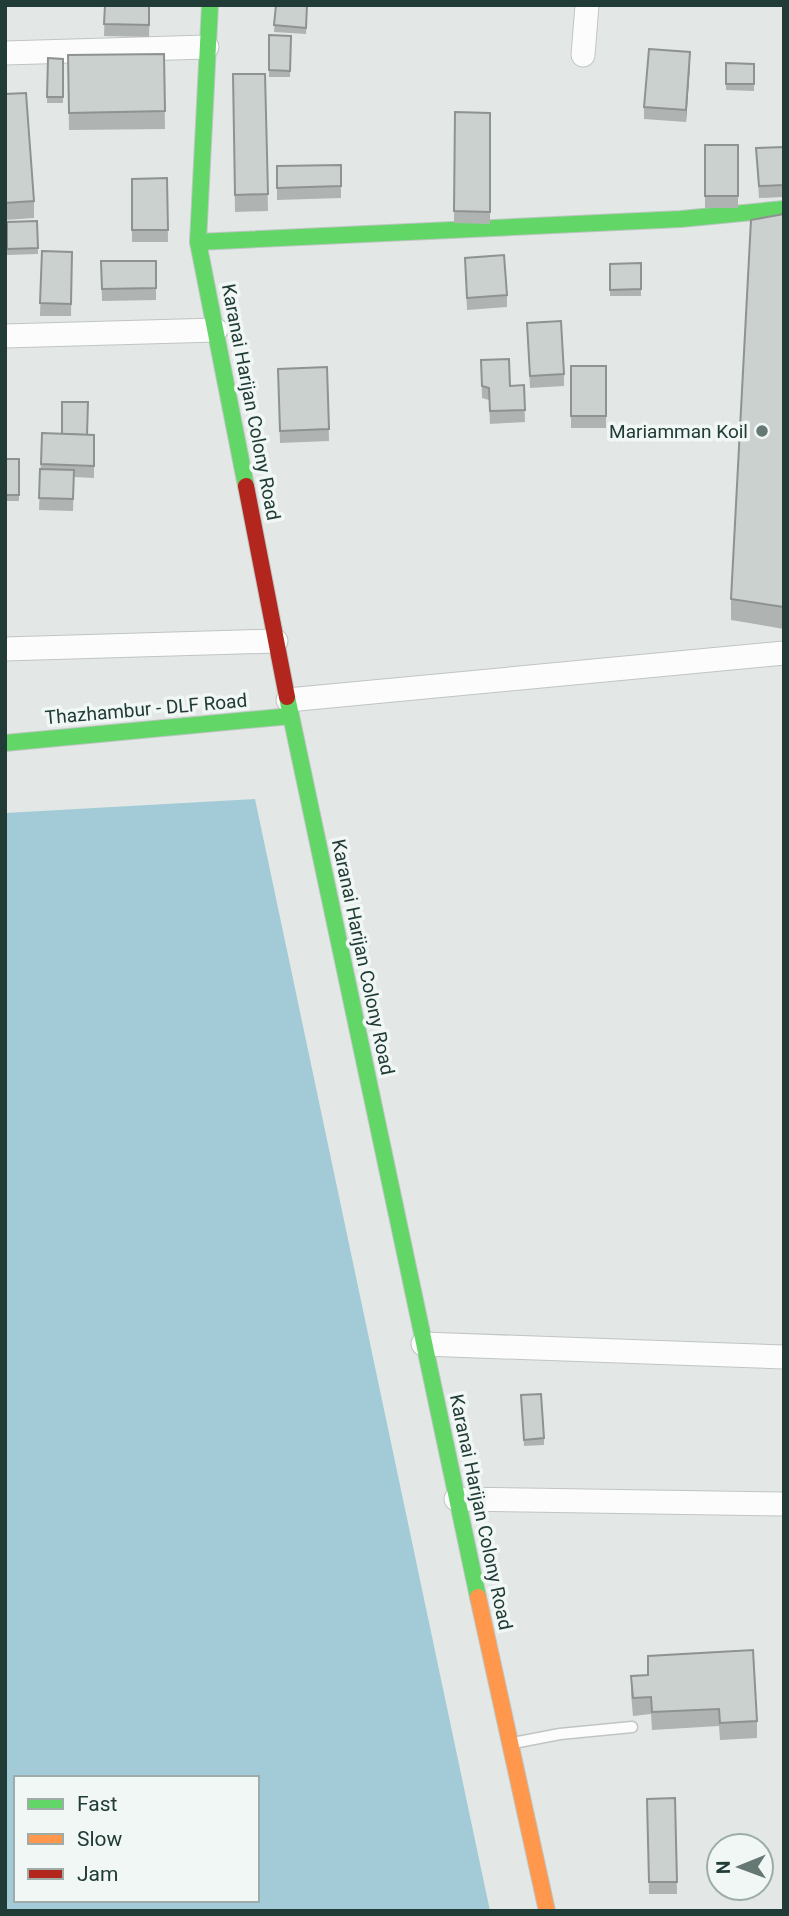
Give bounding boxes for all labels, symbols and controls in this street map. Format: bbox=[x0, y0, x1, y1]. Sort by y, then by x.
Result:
street label: Karanai Harijan Colony Road bbox=[217, 282, 285, 522]
place label: Mariamman Koil bbox=[609, 420, 748, 443]
marker: Mariamman Koil bbox=[754, 423, 770, 439]
street label: Thazhambur - DLF Road bbox=[44, 689, 248, 729]
street label: Karanai Harijan Colony Road bbox=[327, 837, 399, 1077]
street label: Karanai Harijan Colony Road bbox=[445, 1392, 517, 1632]
legend bbox=[14, 1776, 259, 1902]
text: Fast bbox=[77, 1792, 118, 1816]
text: Slow bbox=[77, 1827, 123, 1851]
north arrow bbox=[705, 1832, 775, 1902]
text: N bbox=[712, 1860, 735, 1874]
text: Jam bbox=[77, 1862, 118, 1886]

